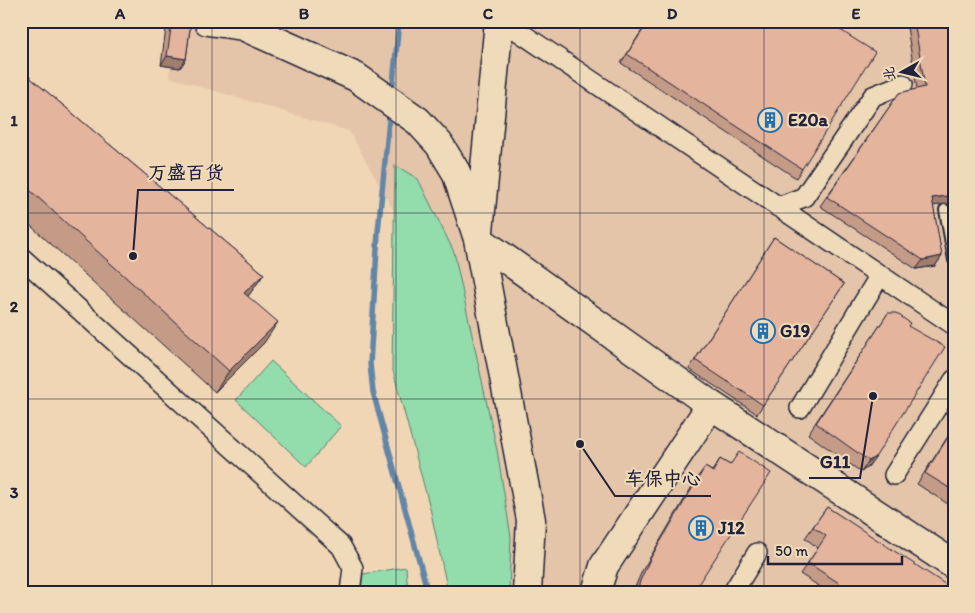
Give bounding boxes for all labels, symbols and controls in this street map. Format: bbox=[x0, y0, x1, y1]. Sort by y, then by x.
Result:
text: A bbox=[114, 4, 126, 23]
text: B bbox=[299, 4, 310, 23]
text: C bbox=[483, 4, 494, 23]
text: D bbox=[667, 4, 678, 23]
text: E bbox=[852, 4, 861, 23]
north arrow bbox=[878, 48, 928, 98]
text: 北 bbox=[880, 66, 899, 82]
building icon: E20a bbox=[757, 107, 783, 133]
place label: E20a bbox=[788, 109, 828, 131]
text: 1 bbox=[10, 111, 18, 130]
callout: 万盛百货 bbox=[138, 156, 234, 190]
text: 万盛百货 bbox=[148, 161, 224, 184]
text: 2 bbox=[10, 297, 19, 316]
building icon: G19 bbox=[750, 318, 776, 344]
place label: G19 bbox=[780, 320, 810, 342]
callout: G11 bbox=[809, 444, 860, 478]
text: G11 bbox=[820, 450, 851, 473]
callout: 车保中心 bbox=[615, 462, 711, 496]
text: 车保中心 bbox=[625, 467, 701, 490]
text: 3 bbox=[10, 483, 19, 502]
building icon: J12 bbox=[688, 515, 714, 541]
place label: J12 bbox=[717, 517, 745, 539]
scale bar bbox=[768, 533, 901, 565]
text: 50 m bbox=[775, 542, 808, 560]

